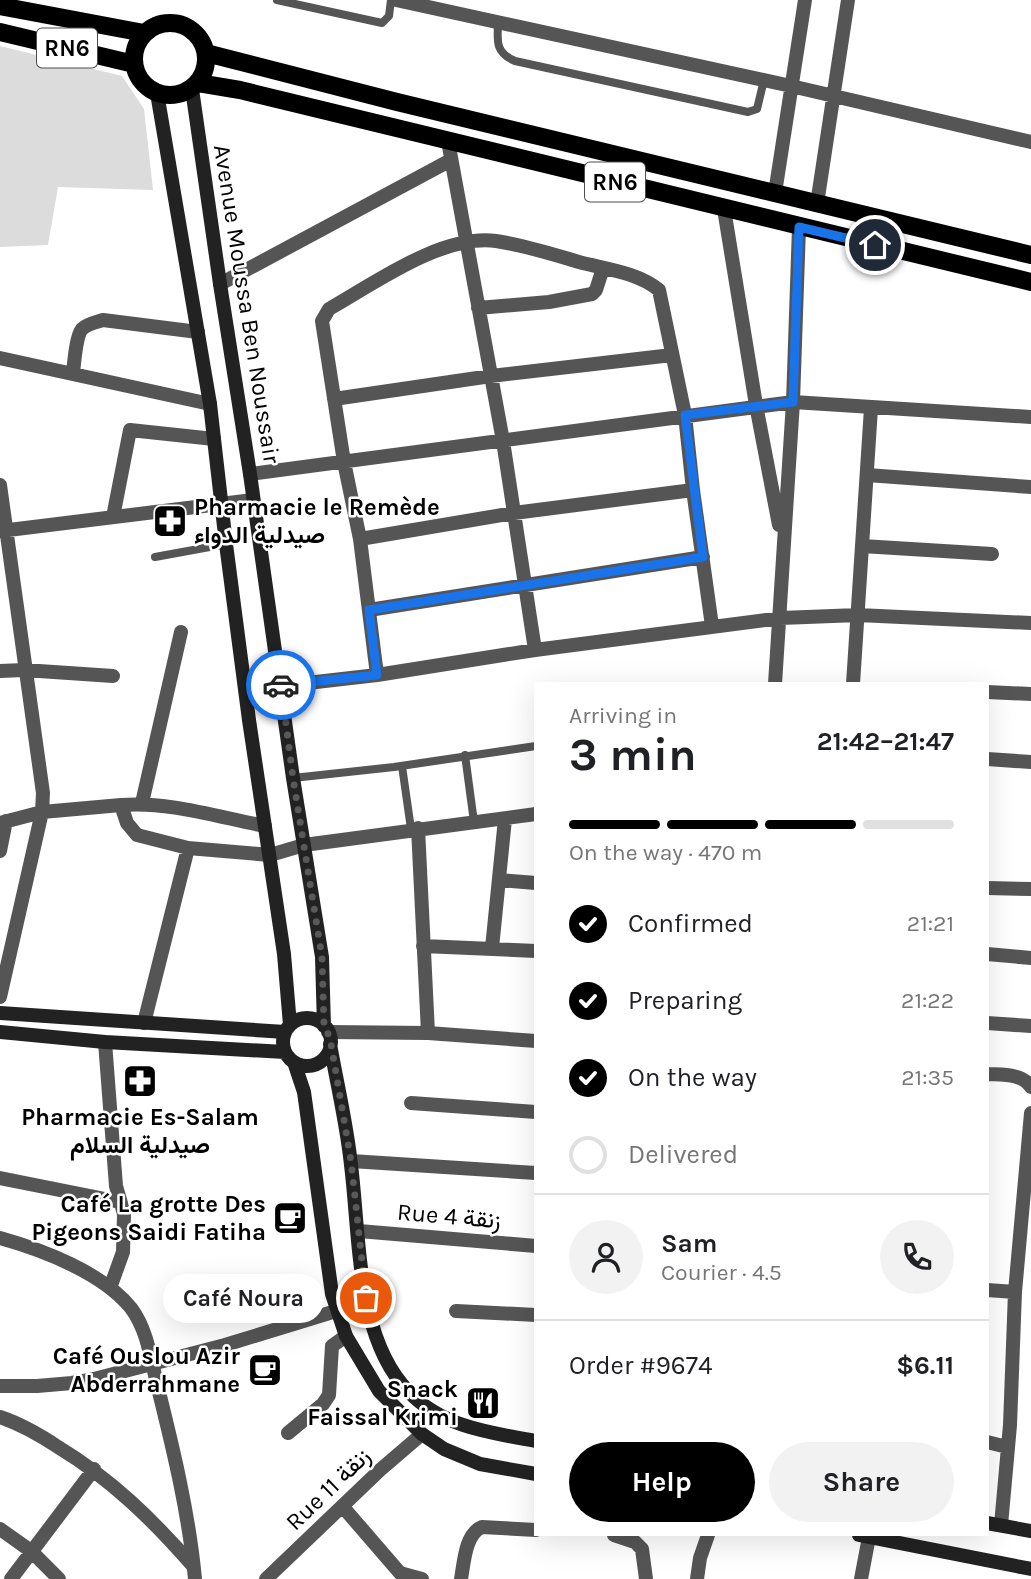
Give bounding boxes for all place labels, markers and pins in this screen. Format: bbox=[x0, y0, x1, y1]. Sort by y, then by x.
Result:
pin bbox=[845, 215, 905, 275]
place label: Pharmacie le Remède صيدلية الدواء bbox=[194, 493, 440, 550]
pharmacy icon: Pharmacie le Remède صيدلية الدواء bbox=[151, 502, 189, 540]
pharmacy icon: Pharmacie Es-Salam صيدلية السلام bbox=[121, 1062, 159, 1100]
place label: Pharmacie Es-Salam صيدلية السلام bbox=[21, 1103, 259, 1161]
place label: Café La grotte Des Pigeons Saidi Fatiha bbox=[31, 1190, 266, 1246]
cafe icon: Café La grotte Des Pigeons Saidi Fatiha bbox=[271, 1199, 309, 1237]
pin bbox=[336, 1268, 396, 1328]
callout: Café Noura bbox=[163, 1274, 324, 1322]
place label: Café Ouslou Azir Abderrahmane bbox=[53, 1342, 241, 1398]
cafe icon: Café Ouslou Azir Abderrahmane bbox=[246, 1351, 284, 1389]
place label: Snack Faissal Krimi bbox=[307, 1375, 458, 1431]
restaurant icon: Snack Faissal Krimi bbox=[464, 1384, 502, 1422]

